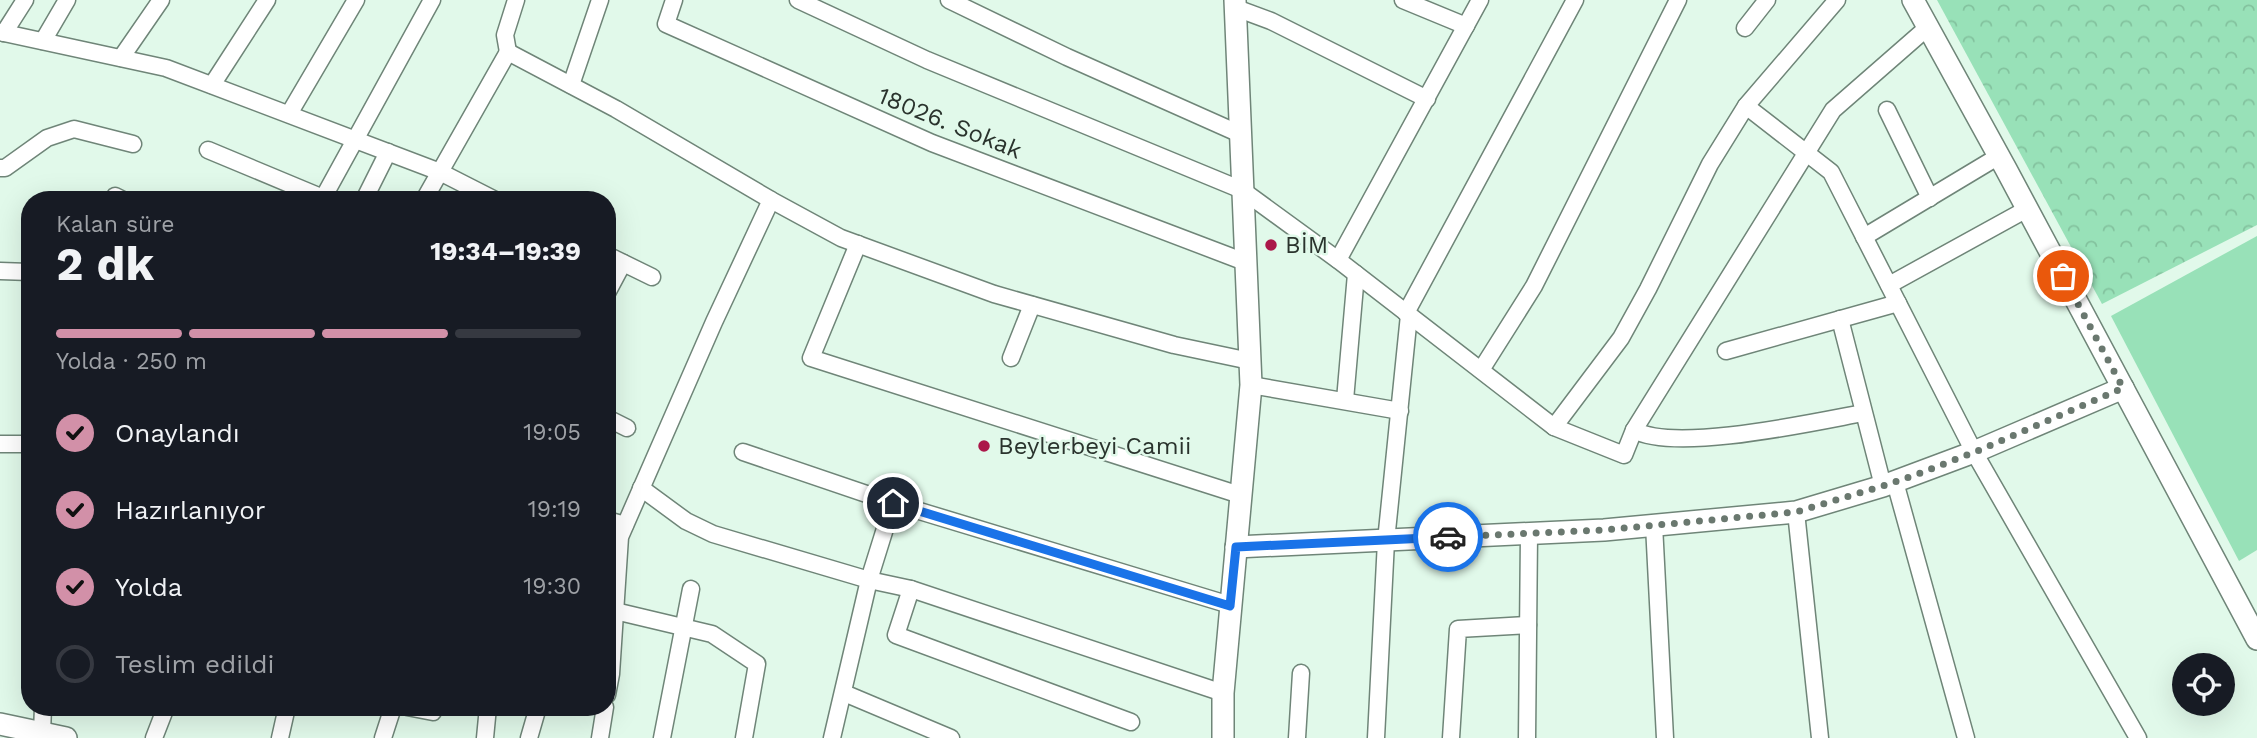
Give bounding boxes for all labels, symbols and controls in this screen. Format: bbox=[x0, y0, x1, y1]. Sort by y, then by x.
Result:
street label: 18026. Sokak bbox=[874, 81, 1026, 165]
text: Kalan süre bbox=[56, 211, 175, 238]
place label: BİM bbox=[1285, 231, 1328, 259]
text: 19:34–19:39 bbox=[430, 236, 581, 266]
text: 2 dk bbox=[56, 237, 154, 291]
marker: BİM bbox=[1263, 237, 1279, 253]
pin bbox=[2033, 246, 2093, 306]
icon: bag bbox=[2044, 257, 2082, 295]
text: Yolda · 250 m bbox=[56, 348, 207, 375]
icon: check bbox=[56, 414, 94, 452]
text: Onaylandı bbox=[115, 418, 240, 448]
text: 19:05 bbox=[523, 419, 581, 446]
place label: Beylerbeyi Camii bbox=[998, 432, 1191, 460]
marker: Beylerbeyi Camii bbox=[976, 438, 992, 454]
pin bbox=[863, 473, 923, 533]
icon: home bbox=[874, 484, 912, 522]
icon: check bbox=[56, 491, 94, 529]
text: Hazırlanıyor bbox=[115, 495, 265, 525]
text: 19:19 bbox=[528, 496, 581, 523]
courier bbox=[1413, 502, 1483, 572]
icon: car bbox=[1429, 518, 1467, 556]
icon: check bbox=[56, 568, 94, 606]
text: Yolda bbox=[115, 572, 183, 602]
text: 19:30 bbox=[523, 573, 581, 600]
text: Teslim edildi bbox=[115, 649, 274, 679]
map controls bbox=[2172, 653, 2235, 716]
button: locate bbox=[2172, 653, 2235, 716]

